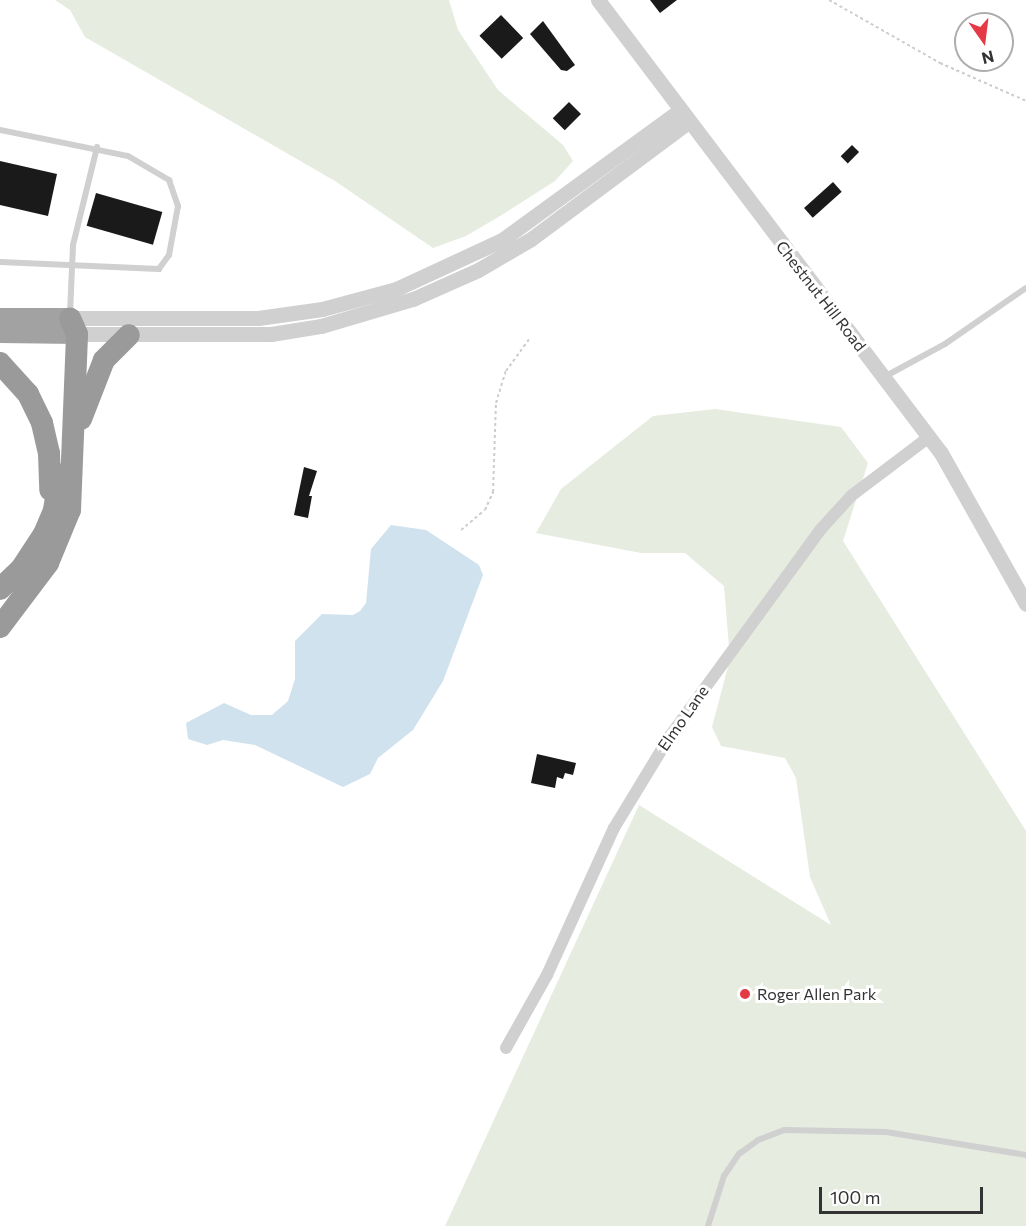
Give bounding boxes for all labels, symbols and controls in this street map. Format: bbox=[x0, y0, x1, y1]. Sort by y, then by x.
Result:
north arrow bbox=[954, 12, 1014, 72]
text: N bbox=[980, 47, 996, 69]
street label: Chestnut Hill Road bbox=[772, 237, 870, 355]
street label: Elmo Lane bbox=[654, 682, 712, 754]
place label: Roger Allen Park bbox=[757, 984, 876, 1004]
marker: Roger Allen Park bbox=[738, 987, 752, 1001]
scale bar bbox=[822, 1175, 986, 1213]
text: 100 m bbox=[830, 1186, 880, 1208]

